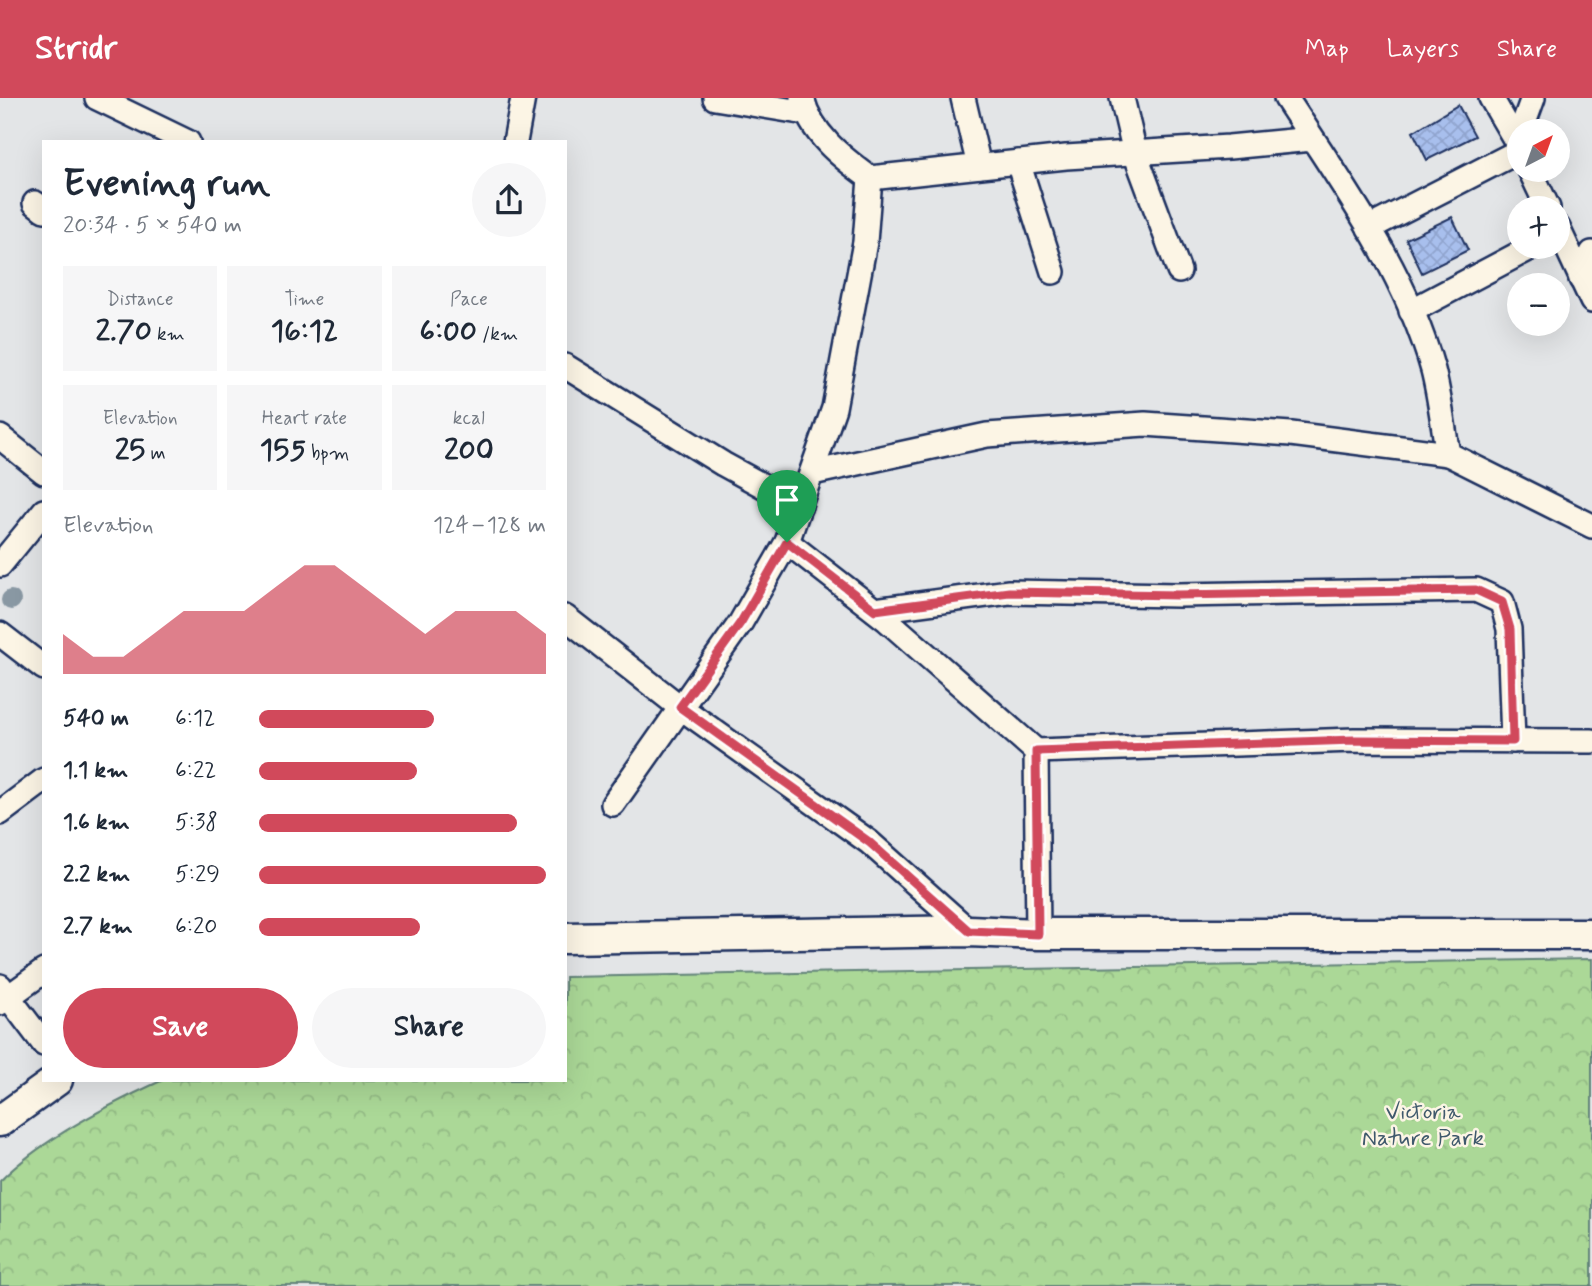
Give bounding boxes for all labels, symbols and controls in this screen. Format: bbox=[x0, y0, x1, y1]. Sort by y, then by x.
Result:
text: Stridr bbox=[35, 27, 117, 71]
text: Map bbox=[1305, 34, 1349, 65]
text: Layers bbox=[1387, 34, 1459, 65]
text: Share bbox=[1497, 34, 1557, 65]
north arrow bbox=[1507, 119, 1570, 182]
map controls bbox=[1507, 119, 1570, 336]
text: Evening run bbox=[63, 160, 270, 209]
button: share bbox=[472, 163, 546, 237]
button: + bbox=[1507, 196, 1570, 259]
text: 20:34 · 5 × 540 m bbox=[63, 211, 242, 241]
button: − bbox=[1507, 273, 1570, 336]
text: Distance bbox=[107, 287, 174, 312]
text: Time bbox=[285, 287, 324, 312]
text: Pace bbox=[450, 287, 488, 312]
text: 2.70 bbox=[96, 312, 152, 351]
text: 16:12 bbox=[271, 312, 338, 351]
text: 6:00 bbox=[420, 312, 477, 351]
text: km bbox=[152, 322, 185, 347]
text: /km bbox=[477, 322, 518, 347]
text: Elevation bbox=[103, 406, 178, 431]
text: Heart rate bbox=[262, 406, 347, 431]
text: kcal bbox=[453, 406, 485, 431]
text: 25 bbox=[115, 431, 145, 470]
text: 155 bbox=[260, 431, 306, 470]
text: 200 bbox=[444, 431, 494, 470]
text: m bbox=[145, 441, 166, 466]
text: bpm bbox=[306, 441, 349, 466]
pin bbox=[757, 470, 817, 542]
icon: arrive bbox=[768, 481, 806, 519]
text: Elevation bbox=[63, 511, 154, 541]
text: 124–128 m bbox=[433, 511, 546, 541]
text: 540 m bbox=[63, 704, 129, 734]
text: 6:12 bbox=[175, 704, 215, 734]
text: 1.1 km bbox=[63, 756, 128, 786]
text: 6:22 bbox=[175, 756, 216, 786]
text: 1.6 km bbox=[63, 808, 130, 838]
text: 5:38 bbox=[175, 808, 218, 838]
text: 2.2 km bbox=[63, 860, 130, 890]
text: 5:29 bbox=[175, 860, 220, 890]
text: 2.7 km bbox=[63, 912, 133, 942]
text: 6:20 bbox=[175, 912, 217, 942]
button: Save bbox=[63, 988, 298, 1068]
button: Share bbox=[312, 988, 546, 1068]
park label: Victoria Nature Park bbox=[1362, 1098, 1484, 1154]

